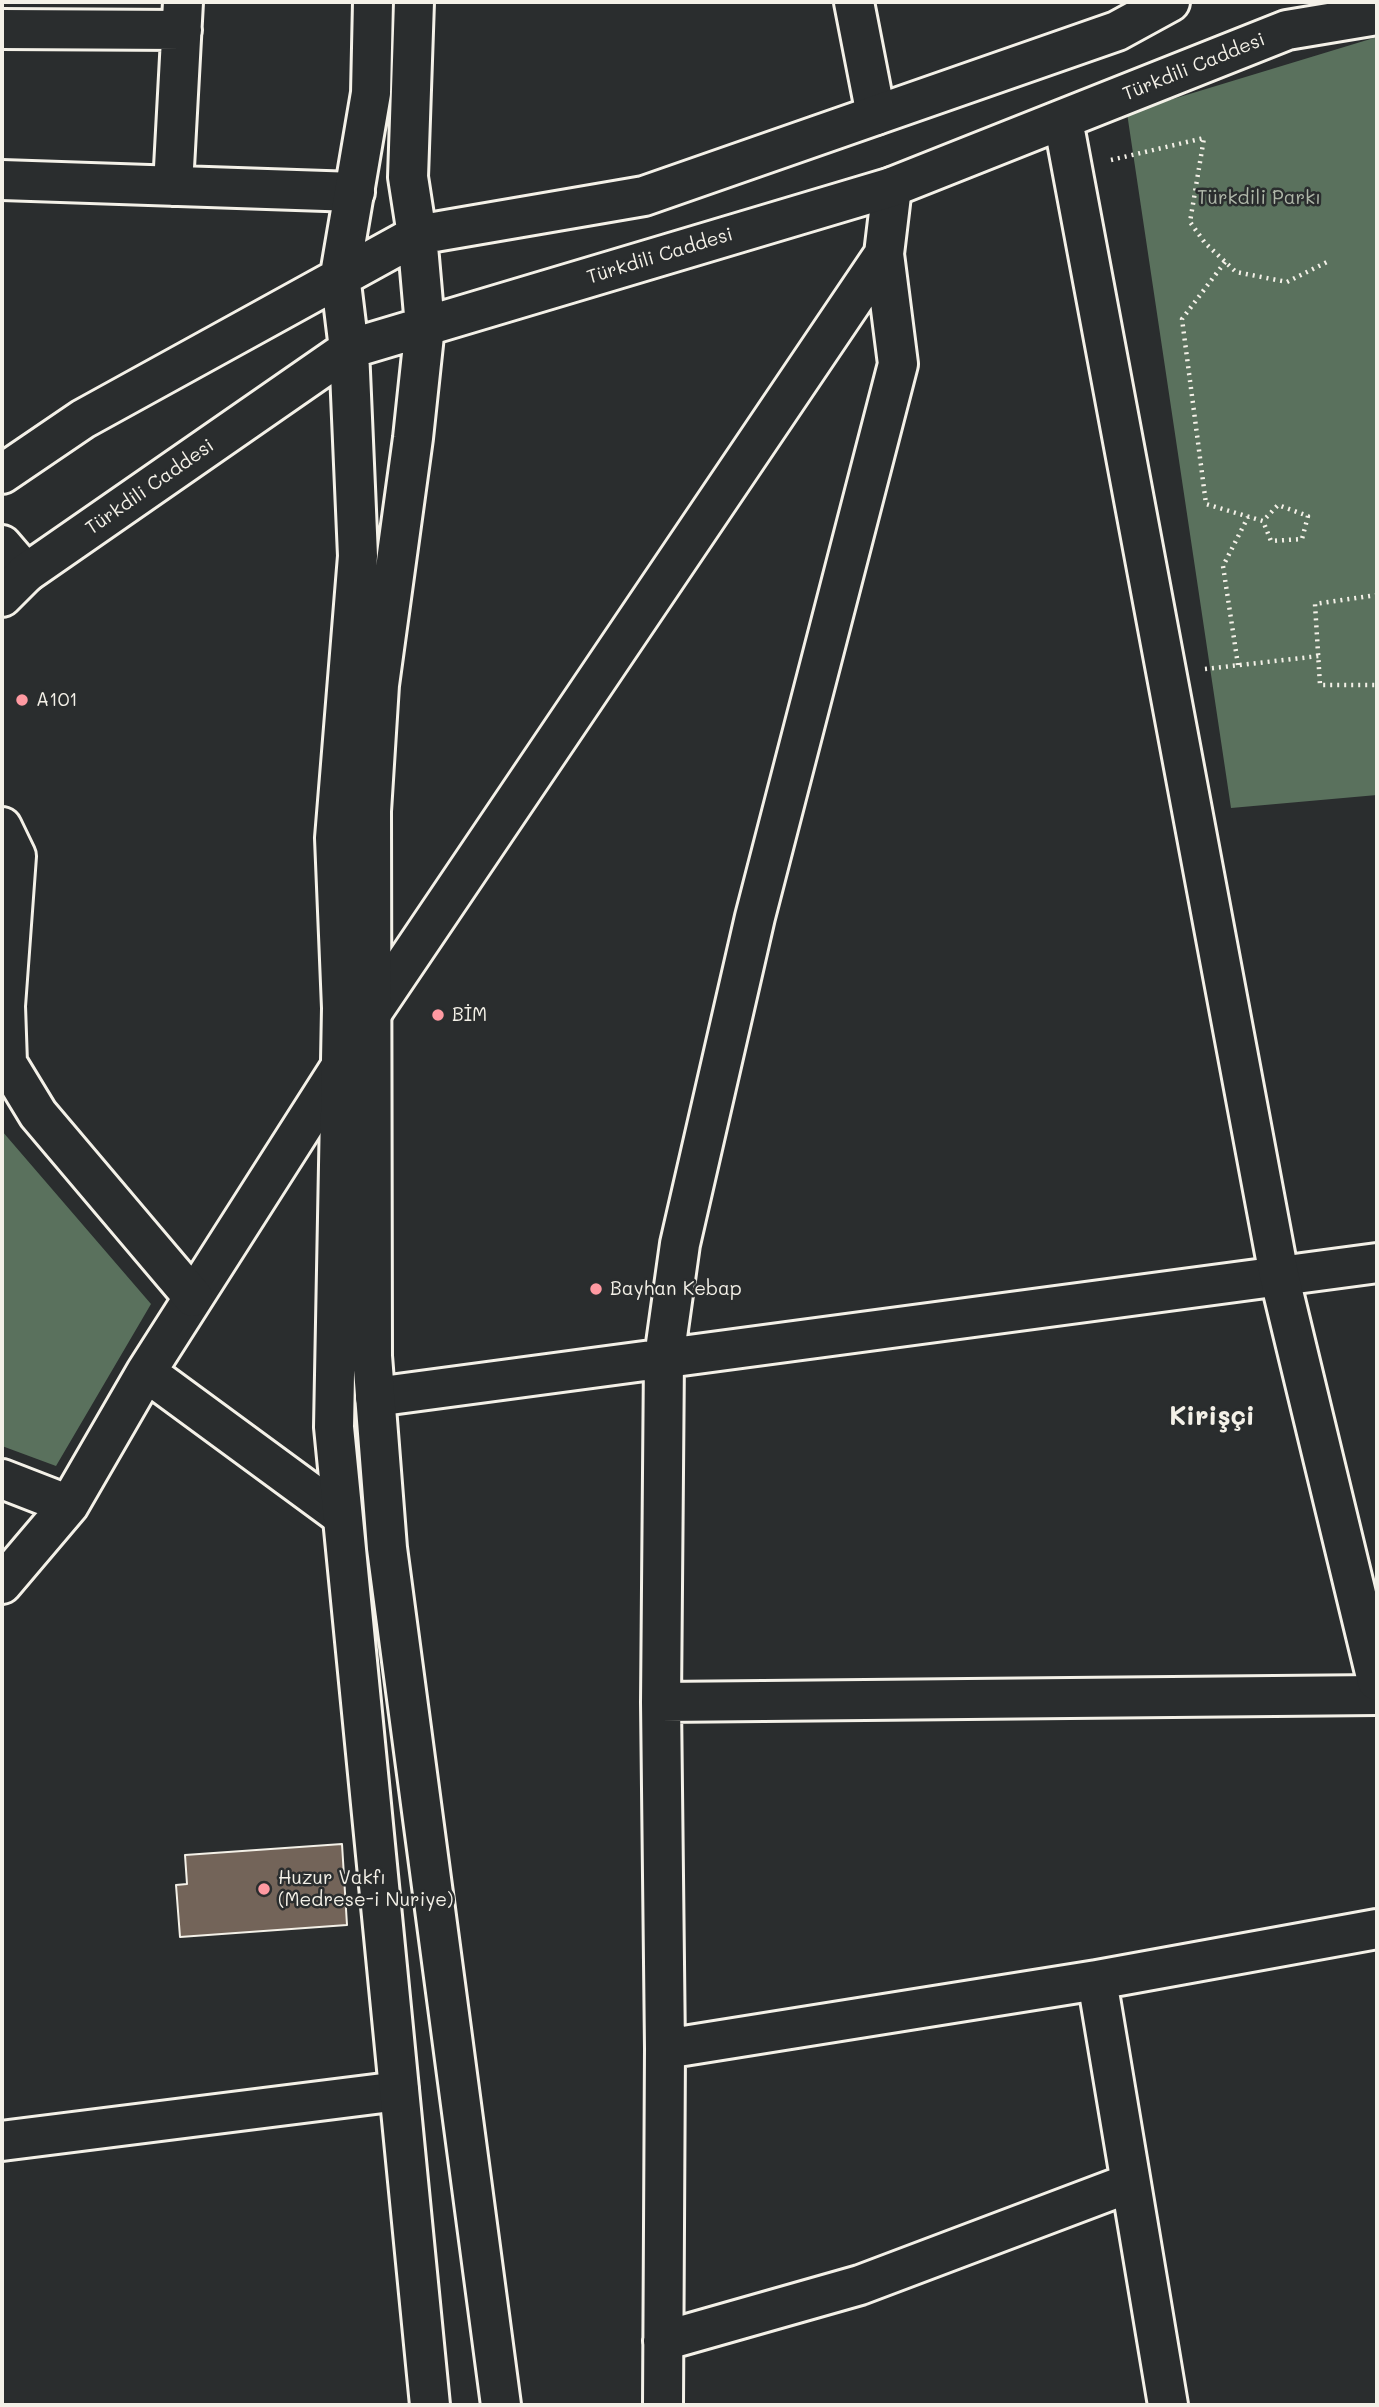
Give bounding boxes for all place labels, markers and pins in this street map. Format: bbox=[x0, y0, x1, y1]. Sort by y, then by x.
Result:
place label: A101 bbox=[36, 689, 78, 711]
marker: A101 bbox=[14, 692, 30, 708]
place label: BİM bbox=[452, 1004, 487, 1026]
marker: BİM bbox=[430, 1007, 446, 1023]
place label: Bayhan Kebap bbox=[610, 1278, 742, 1300]
marker: Bayhan Kebap bbox=[588, 1281, 604, 1297]
place label: Huzur Vakfı (Medrese-i Nuriye) bbox=[278, 1867, 454, 1911]
marker: Huzur Vakfı (Medrese-i Nuriye) bbox=[256, 1881, 272, 1897]

